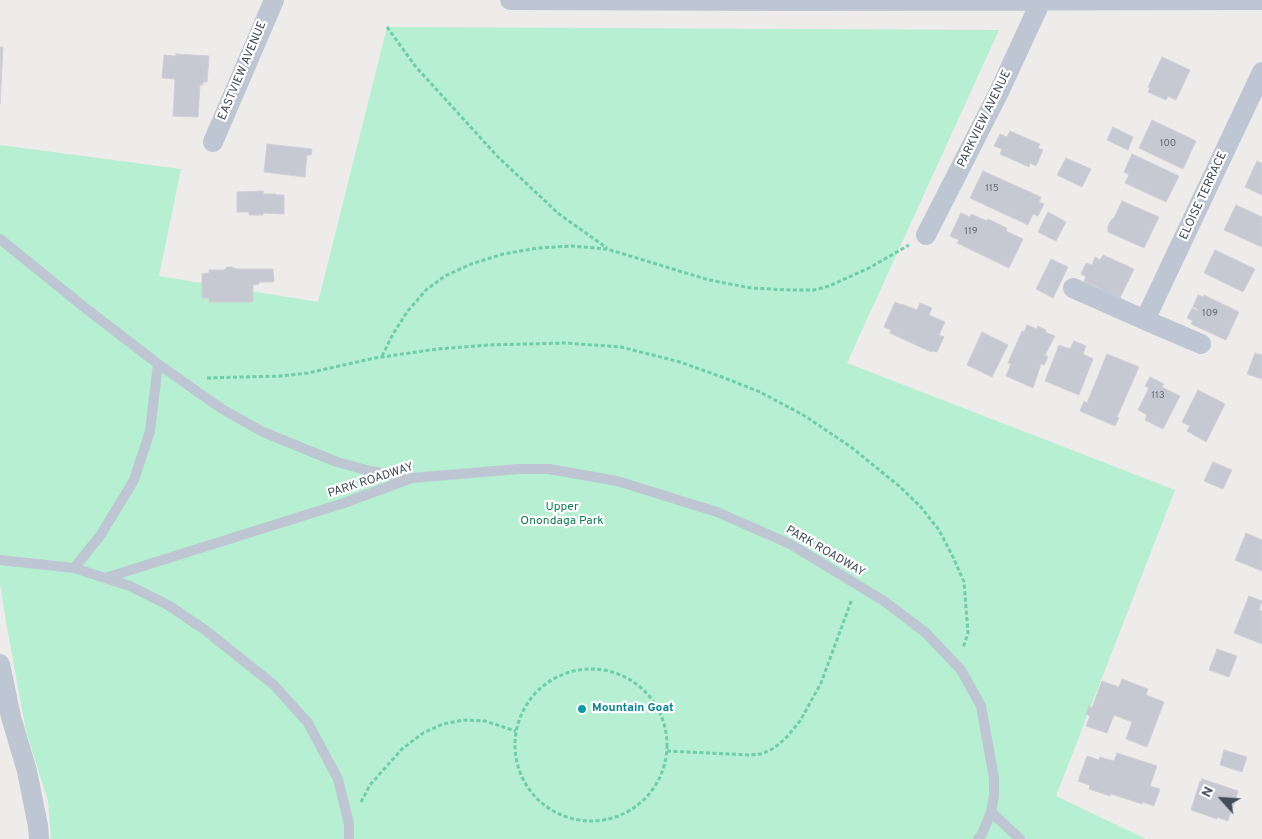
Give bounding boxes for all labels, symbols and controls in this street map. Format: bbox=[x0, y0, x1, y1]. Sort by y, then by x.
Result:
street label: EASTVIEW AVENUE bbox=[216, 19, 270, 123]
street label: PARKVIEW AVENUE bbox=[955, 68, 1015, 170]
house number: 100 bbox=[1160, 138, 1176, 150]
street label: ELOISE TERRACE bbox=[1177, 150, 1231, 242]
house number: 115 bbox=[985, 183, 999, 195]
house number: 119 bbox=[964, 226, 978, 238]
house number: 109 bbox=[1202, 308, 1218, 320]
house number: 113 bbox=[1151, 390, 1165, 402]
street label: PARK ROADWAY bbox=[326, 460, 416, 502]
park label: Upper Onondaga Park bbox=[520, 501, 604, 529]
street label: PARK ROADWAY bbox=[783, 523, 867, 581]
place label: Mountain Goat bbox=[592, 702, 674, 716]
marker: Mountain Goat bbox=[576, 703, 588, 715]
north arrow bbox=[1197, 774, 1247, 824]
text: N bbox=[1198, 784, 1218, 800]

